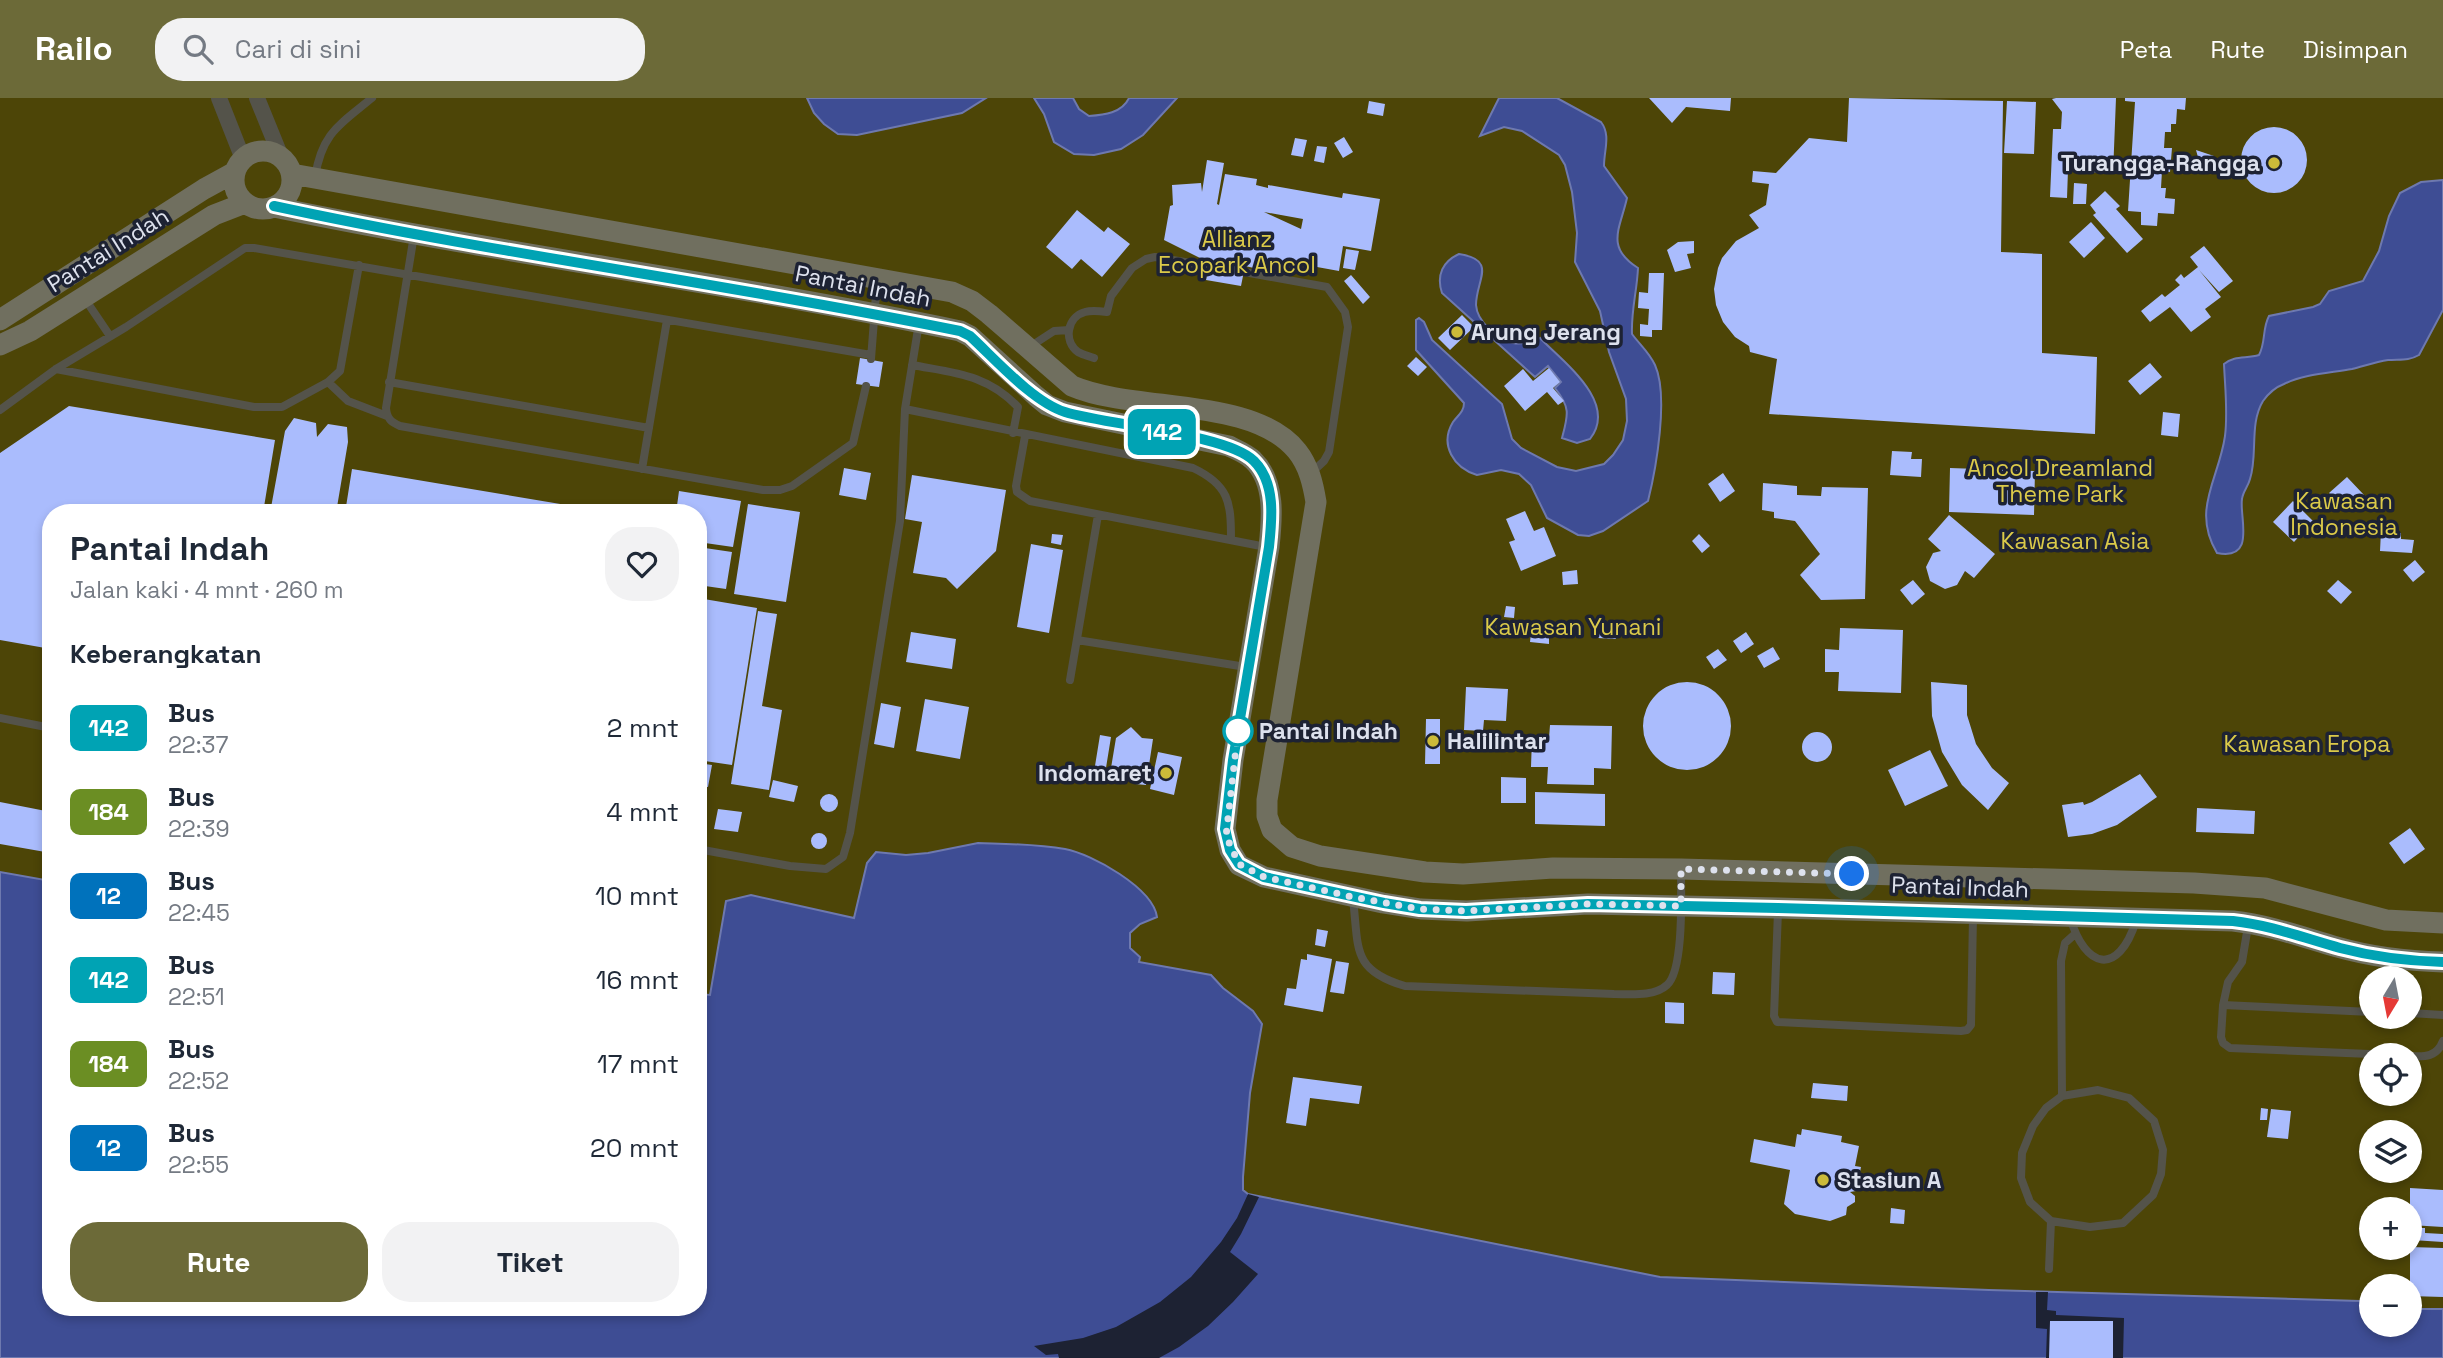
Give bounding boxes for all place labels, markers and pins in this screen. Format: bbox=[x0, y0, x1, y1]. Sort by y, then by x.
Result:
place label: Turangga-Rangga bbox=[2061, 148, 2260, 178]
marker: Turangga-Rangga bbox=[2266, 155, 2282, 171]
place label: Arung Jerang bbox=[1471, 317, 1621, 347]
marker: Arung Jerang bbox=[1449, 324, 1465, 340]
marker: Pantai Indah bbox=[1223, 716, 1253, 746]
place label: Pantai Indah bbox=[1259, 716, 1398, 746]
place label: Halilintar bbox=[1447, 726, 1547, 756]
marker: Halilintar bbox=[1425, 733, 1441, 749]
place label: Indomaret bbox=[1038, 758, 1152, 788]
marker: Indomaret bbox=[1158, 765, 1174, 781]
place label: Stasiun A bbox=[1837, 1165, 1942, 1195]
marker: Stasiun A bbox=[1815, 1172, 1831, 1188]

